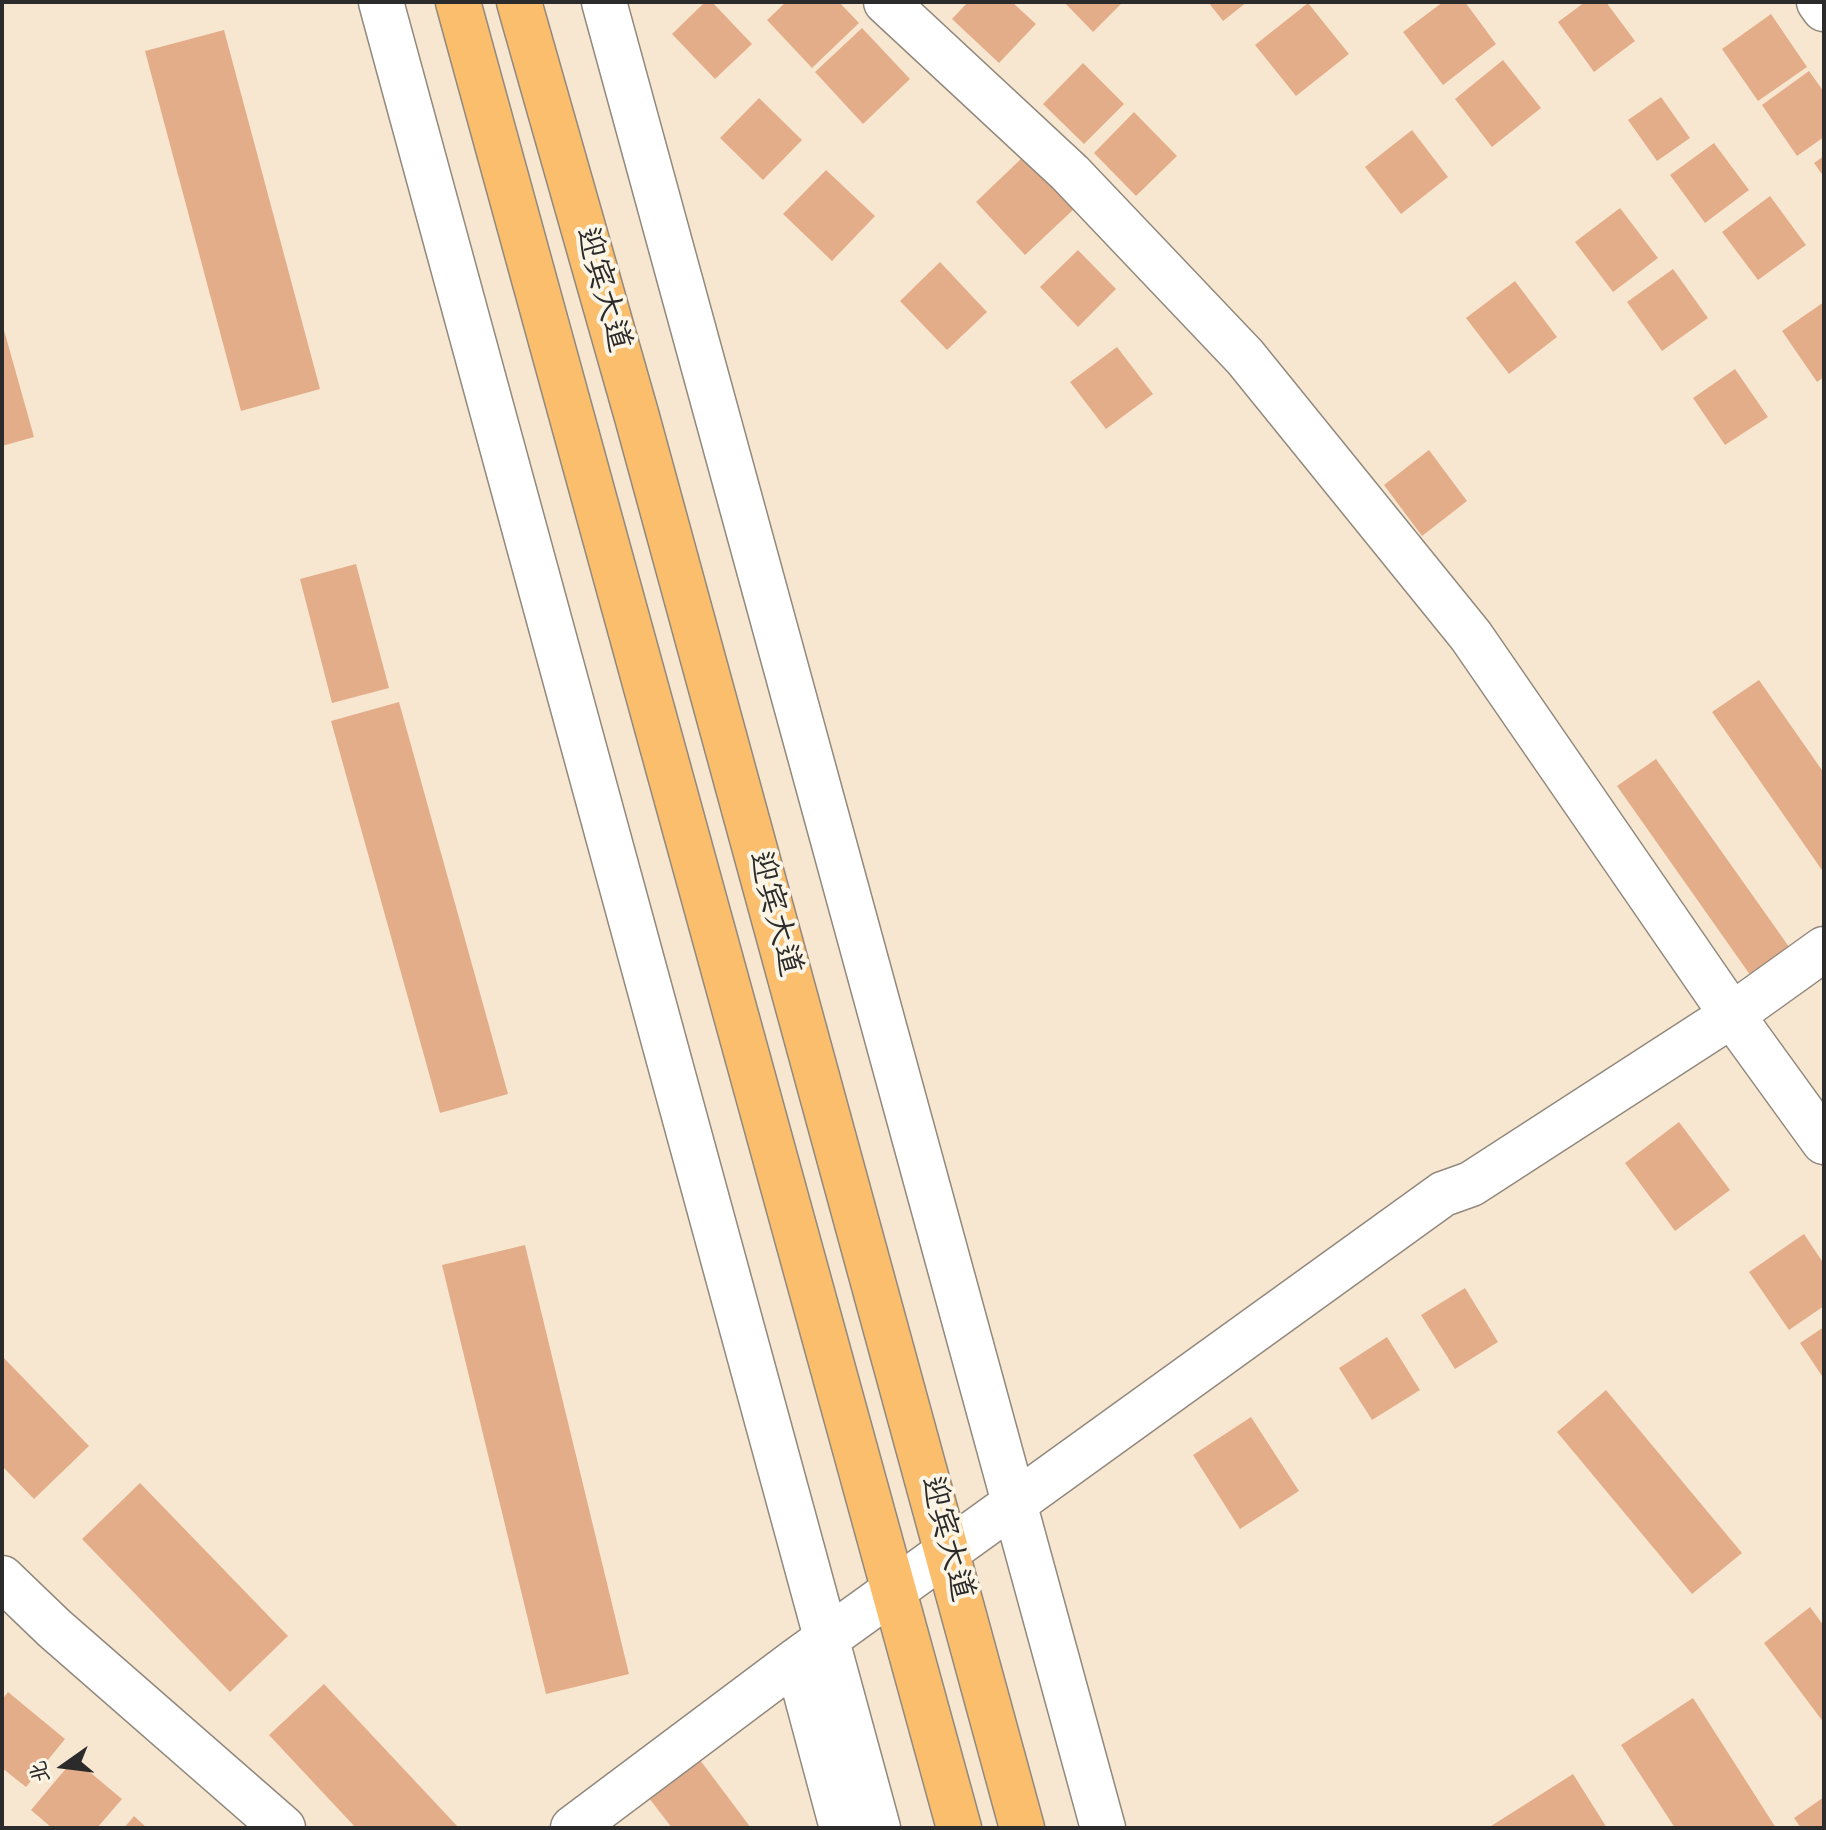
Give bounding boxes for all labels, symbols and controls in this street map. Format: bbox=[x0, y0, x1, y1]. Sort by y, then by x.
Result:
street label: 迎宾大道 bbox=[565, 223, 637, 357]
street label: 迎宾大道 bbox=[738, 847, 808, 981]
street label: 迎宾大道 bbox=[910, 1472, 980, 1606]
north arrow bbox=[24, 1726, 104, 1806]
text: 北 bbox=[24, 1758, 57, 1786]

